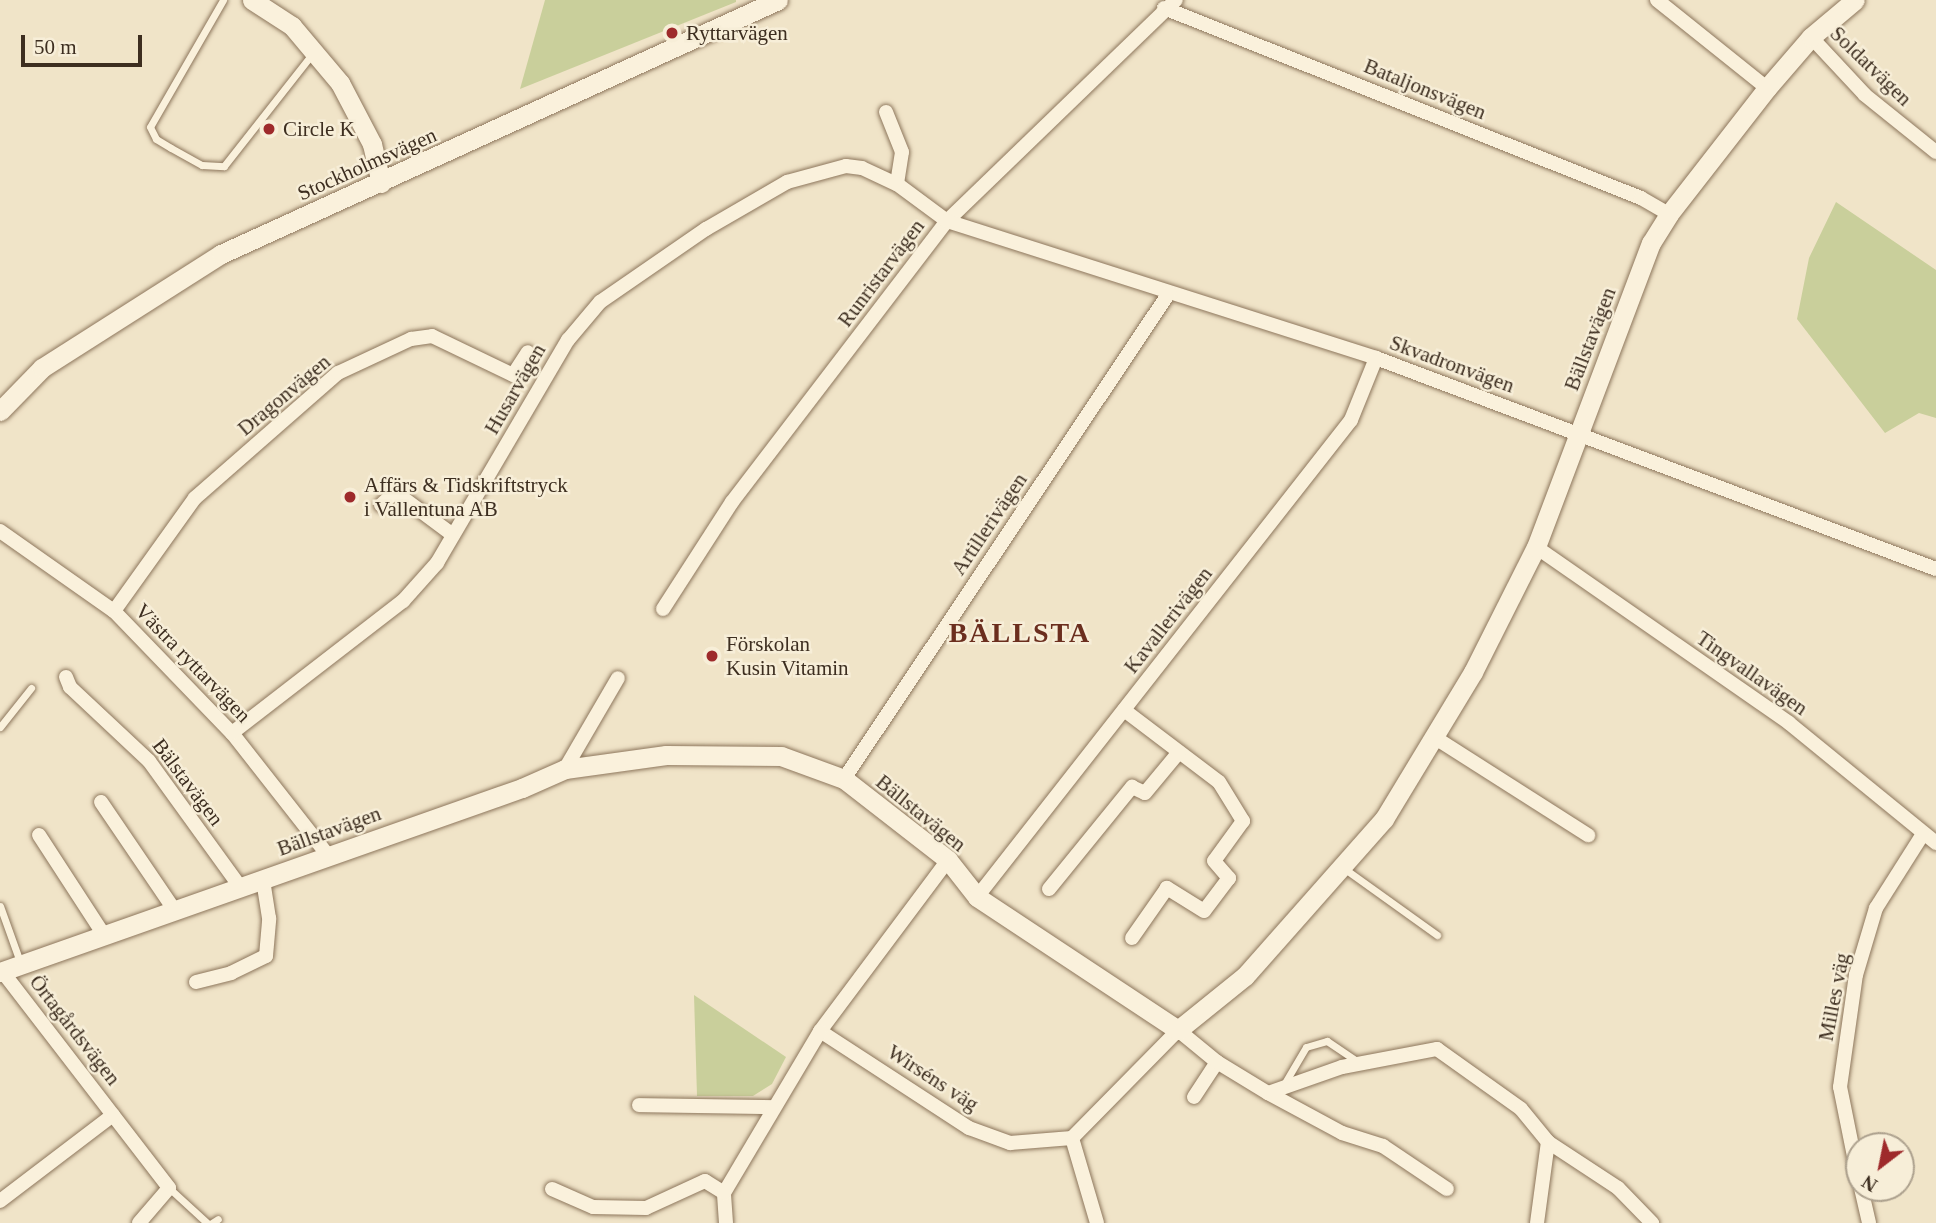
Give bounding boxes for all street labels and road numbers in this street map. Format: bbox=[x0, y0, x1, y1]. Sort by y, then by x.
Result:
street label: Soldatvägen bbox=[1825, 21, 1917, 111]
street label: Bataljonsvägen bbox=[1360, 53, 1490, 125]
street label: Stockholmsvägen bbox=[294, 122, 440, 206]
street label: Runristarvägen bbox=[832, 214, 930, 332]
street label: Bällstavägen bbox=[1559, 284, 1621, 394]
street label: Skvadronvägen bbox=[1386, 330, 1518, 398]
street label: Husarvägen bbox=[479, 339, 551, 439]
street label: Dragonvägen bbox=[233, 349, 335, 441]
street label: Artillerivägen bbox=[946, 468, 1032, 580]
street label: Kavallerivägen bbox=[1119, 562, 1217, 678]
street label: Västra ryttarvägen bbox=[130, 598, 256, 728]
street label: Tingvallavägen bbox=[1692, 625, 1812, 721]
street label: Bälstavägen bbox=[147, 733, 229, 831]
street label: Bällstavägen bbox=[871, 769, 971, 857]
street label: Bällstavägen bbox=[274, 801, 384, 861]
street label: Milles väg bbox=[1813, 951, 1855, 1043]
street label: Örtagårdsvägen bbox=[24, 970, 126, 1090]
street label: Wirséns väg bbox=[883, 1039, 983, 1117]

